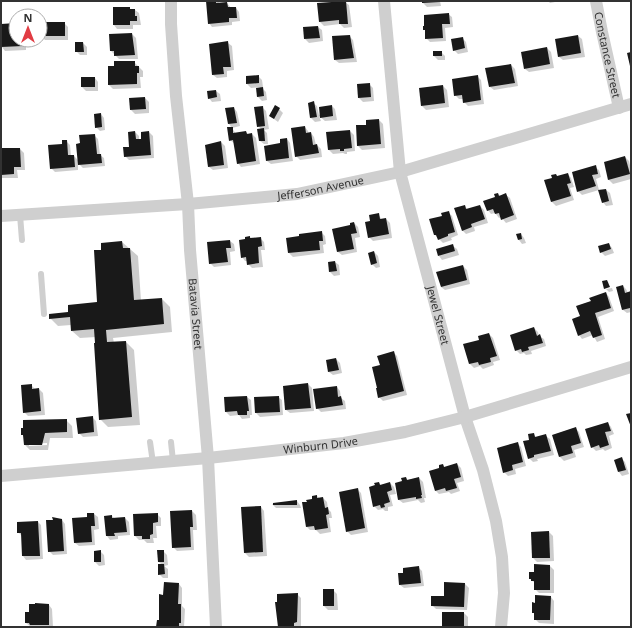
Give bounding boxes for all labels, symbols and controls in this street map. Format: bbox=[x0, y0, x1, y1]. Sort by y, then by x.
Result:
north arrow bbox=[8, 8, 48, 48]
text: N bbox=[24, 10, 32, 25]
street label: Constance Street bbox=[591, 10, 625, 99]
street label: Jefferson Avenue bbox=[276, 172, 365, 203]
street label: Batavia Street bbox=[185, 277, 207, 350]
street label: Jewel Street bbox=[423, 283, 453, 346]
street label: Winburn Drive bbox=[282, 433, 359, 457]

